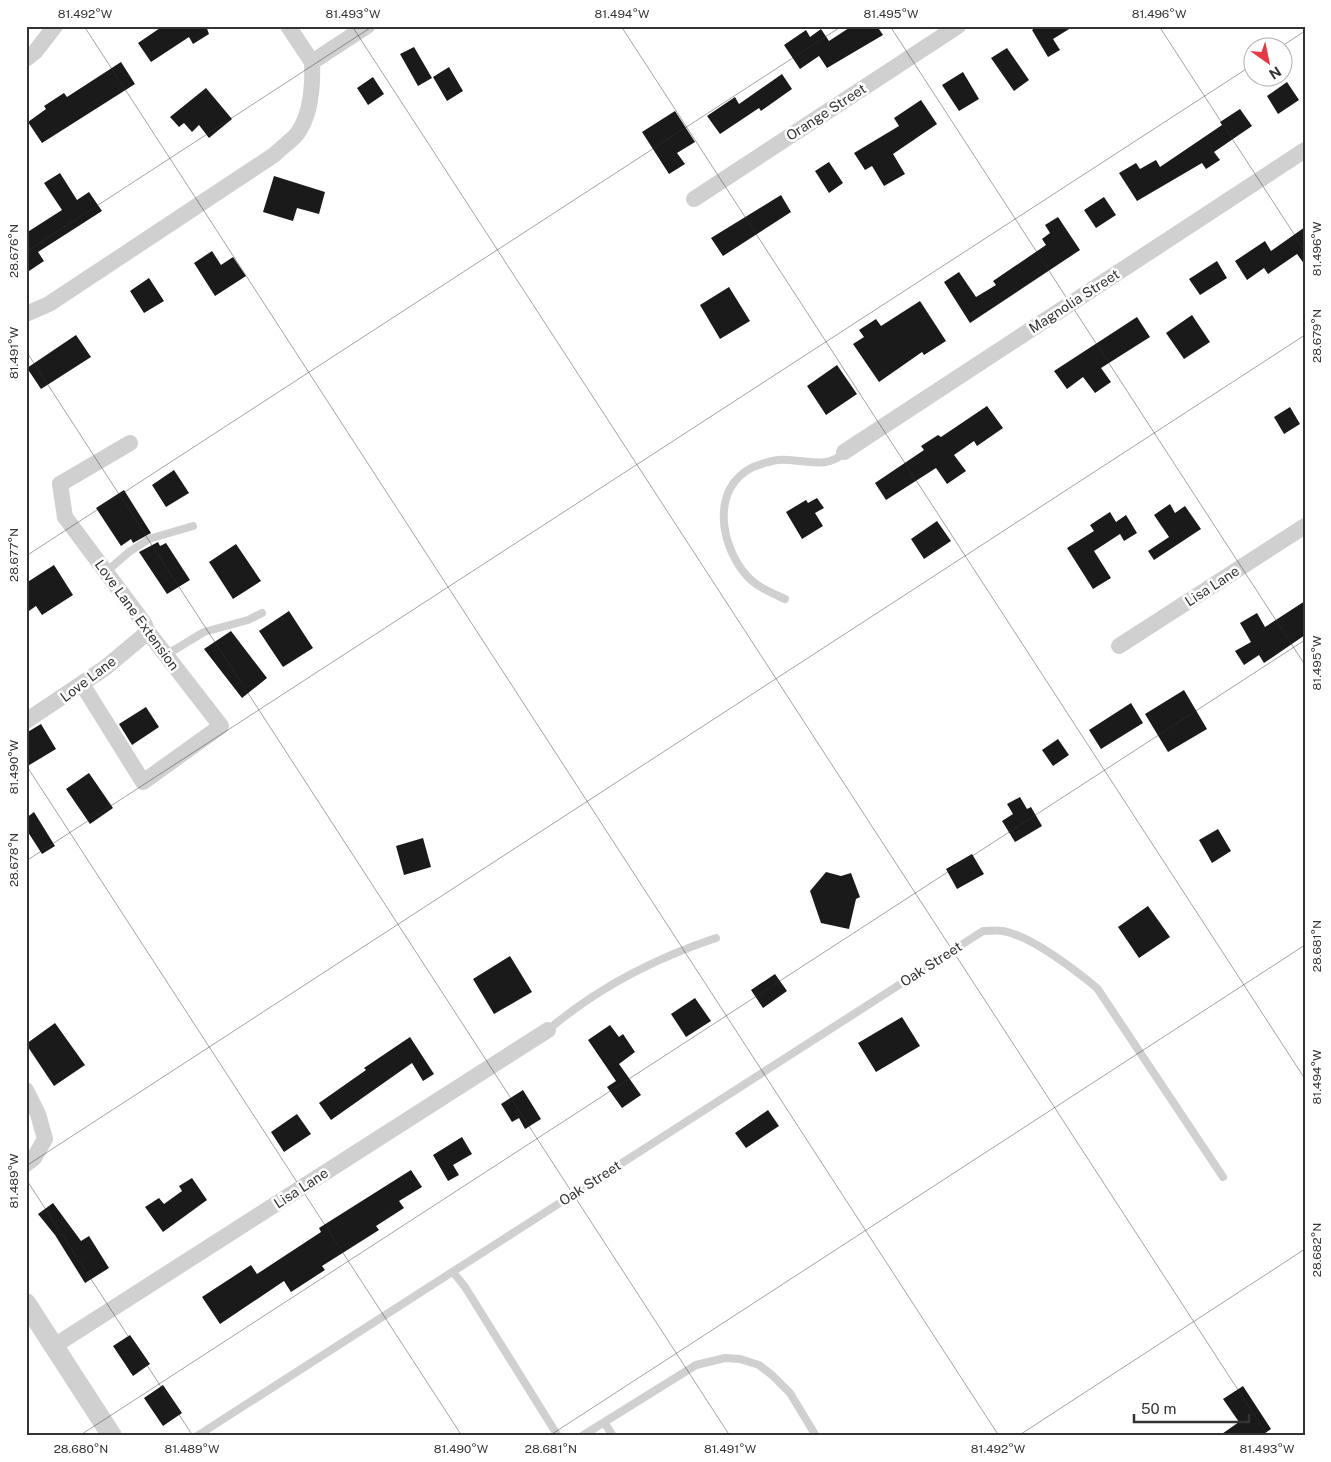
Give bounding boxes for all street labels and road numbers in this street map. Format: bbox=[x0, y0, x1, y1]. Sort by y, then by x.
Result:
street label: Orange Street bbox=[783, 80, 869, 144]
street label: Magnolia Street bbox=[1026, 266, 1122, 336]
street label: Love Lane Extension bbox=[92, 557, 182, 673]
street label: Lisa Lane bbox=[1182, 563, 1242, 609]
street label: Love Lane bbox=[57, 653, 119, 705]
street label: Oak Street bbox=[897, 938, 965, 990]
street label: Oak Street bbox=[556, 1157, 624, 1209]
street label: Lisa Lane bbox=[271, 1165, 331, 1211]

